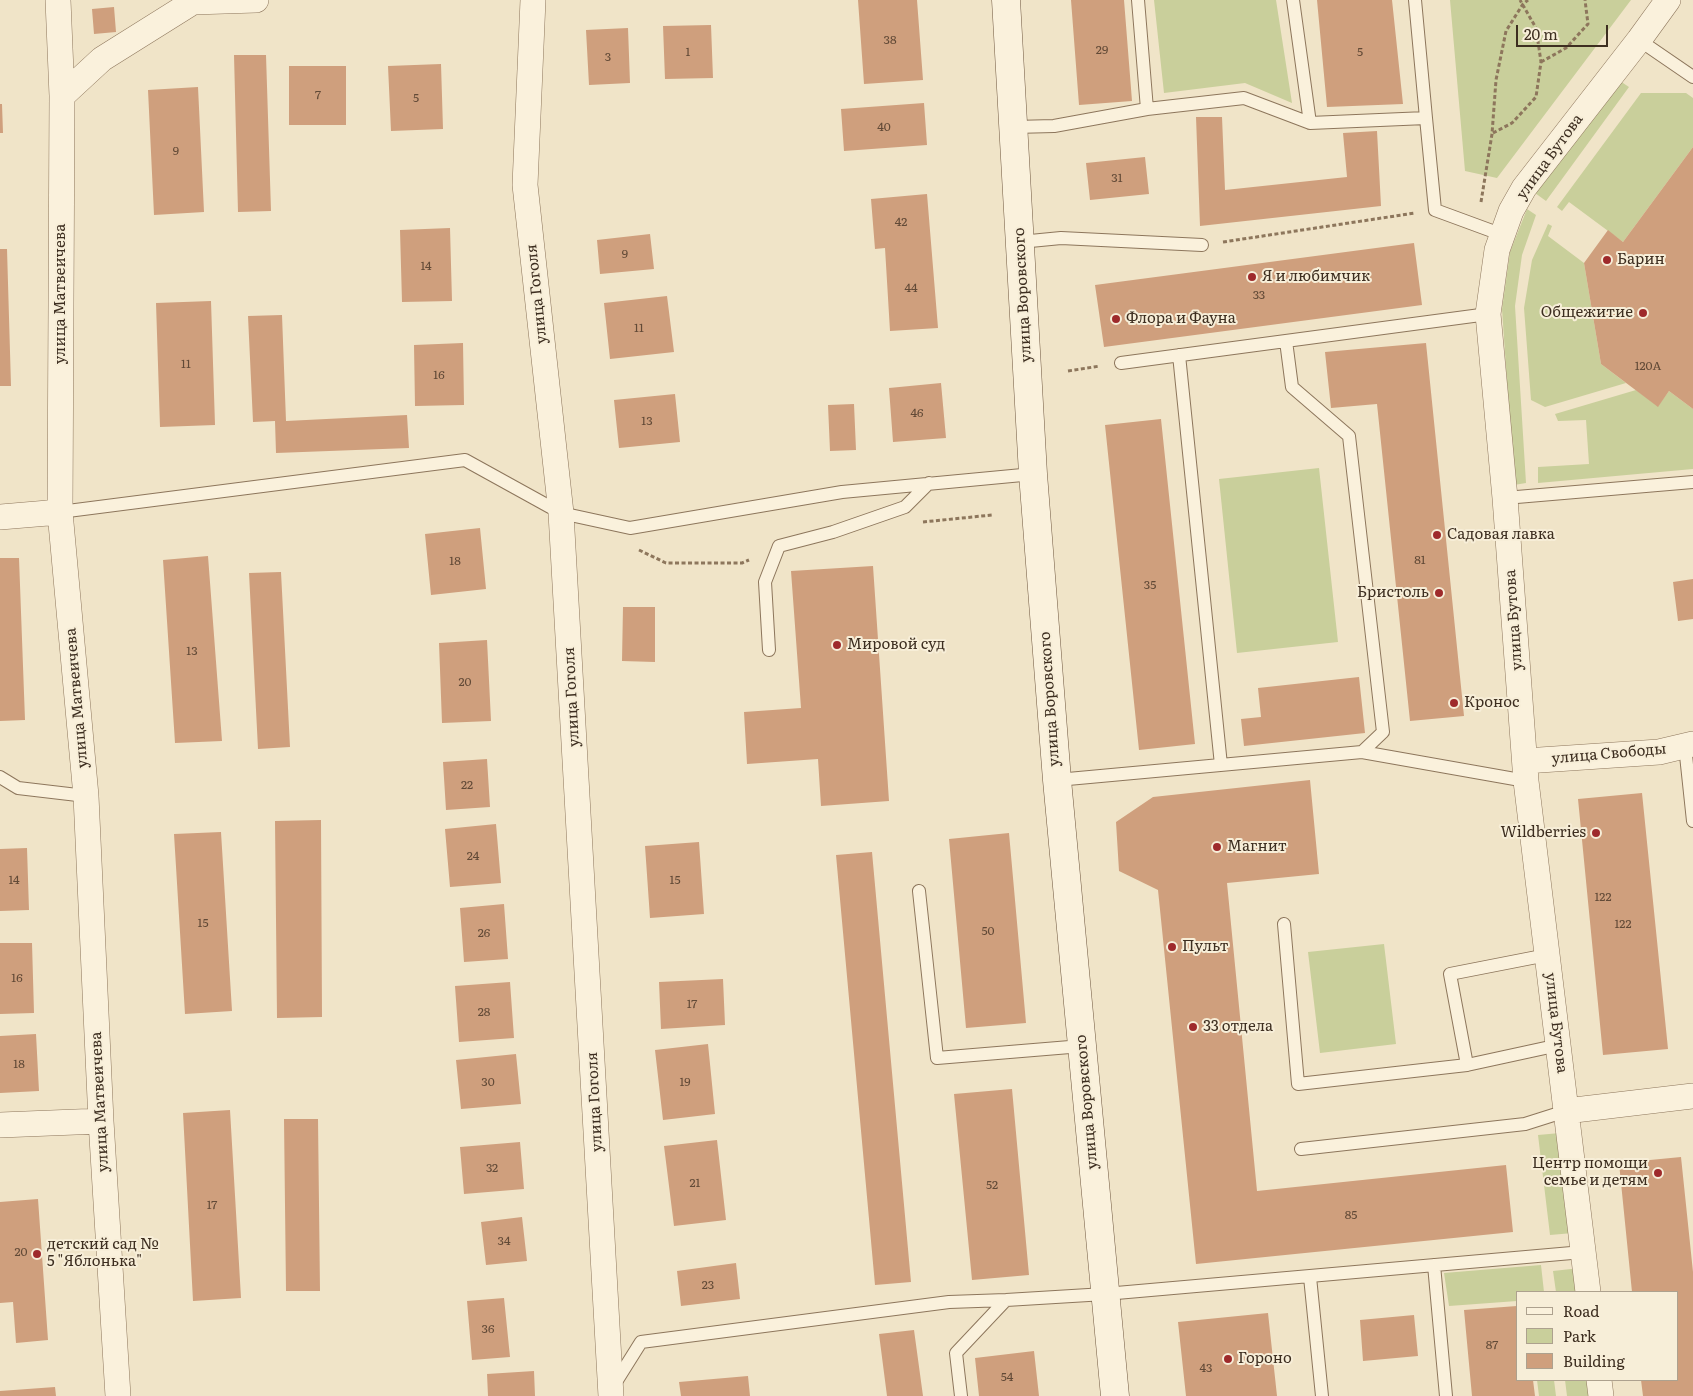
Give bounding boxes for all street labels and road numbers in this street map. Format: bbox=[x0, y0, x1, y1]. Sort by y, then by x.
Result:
street label: улица Бутова bbox=[1513, 111, 1587, 203]
street label: улица Матвеичева bbox=[52, 224, 70, 364]
street label: улица Воровского bbox=[1010, 227, 1036, 363]
street label: улица Гоголя bbox=[523, 243, 551, 345]
street label: улица Бутова bbox=[1501, 569, 1527, 671]
street label: улица Матвеичева bbox=[62, 627, 92, 769]
street label: улица Воровского bbox=[1036, 631, 1064, 767]
street label: улица Гоголя bbox=[560, 646, 584, 748]
street label: улица Свободы bbox=[1551, 740, 1667, 768]
street label: улица Бутова bbox=[1541, 972, 1571, 1074]
street label: улица Матвеичева bbox=[87, 1031, 113, 1173]
street label: улица Воровского bbox=[1072, 1034, 1102, 1170]
street label: улица Гоголя bbox=[583, 1051, 607, 1153]

